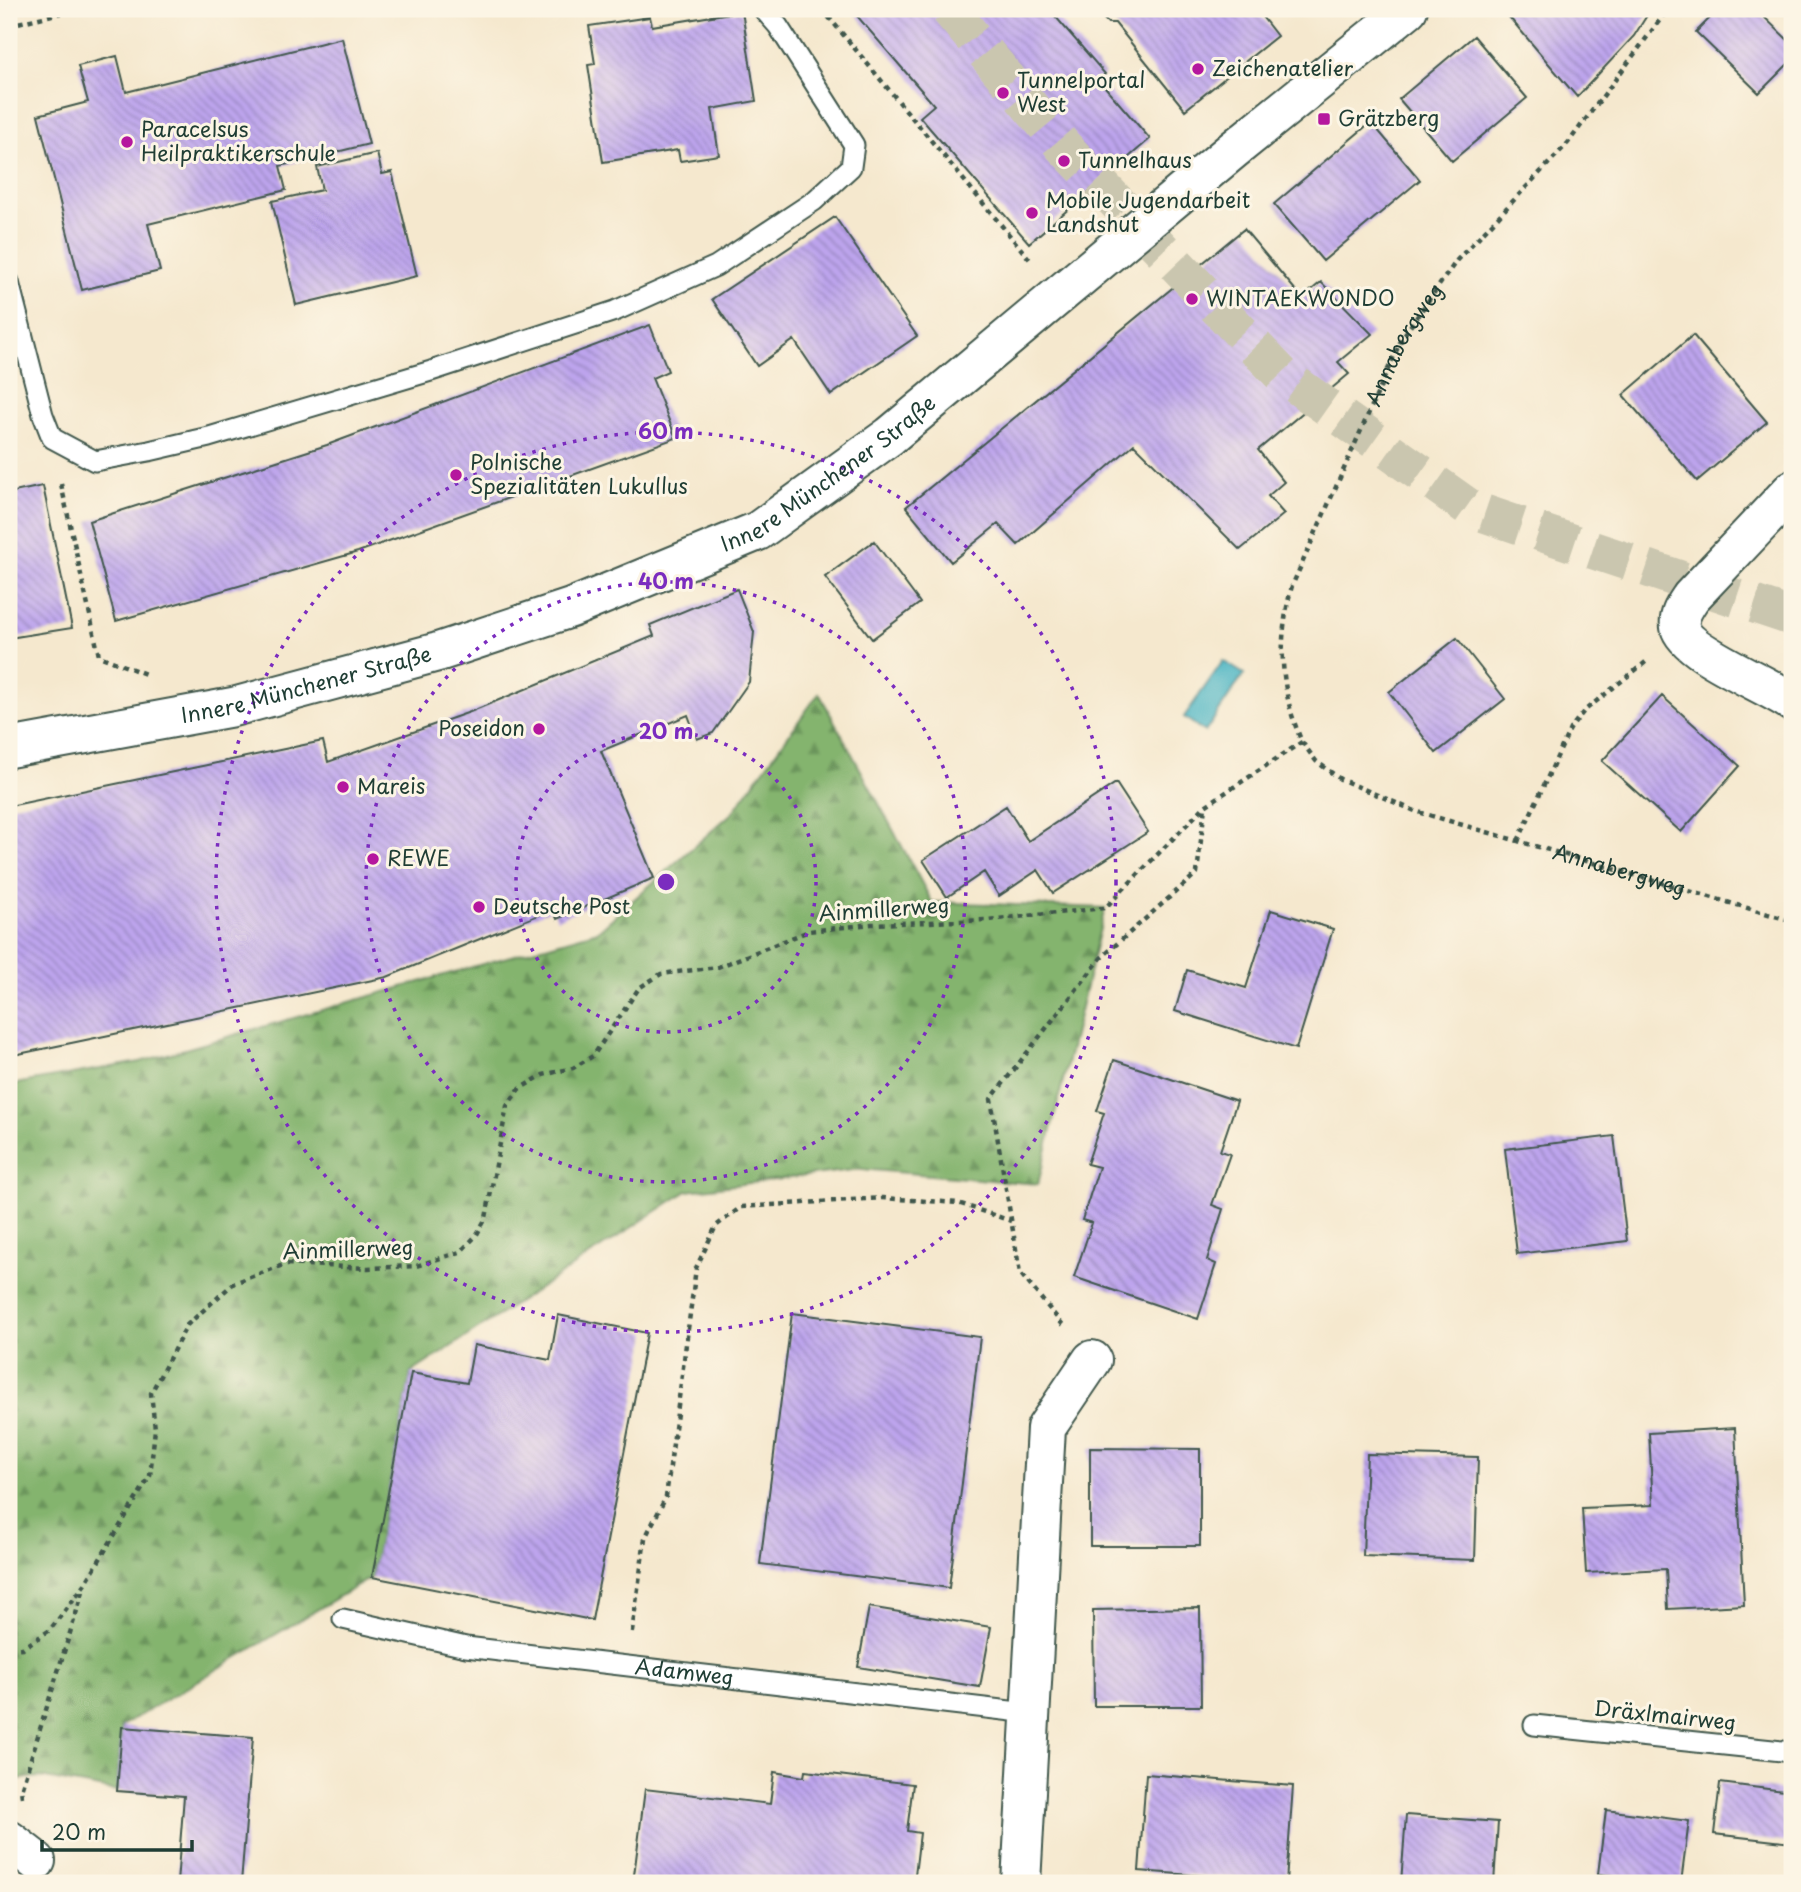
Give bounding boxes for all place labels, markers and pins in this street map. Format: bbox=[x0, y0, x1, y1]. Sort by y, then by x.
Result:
place label: Zeichenatelier bbox=[1212, 51, 1353, 83]
marker: Zeichenatelier bbox=[1190, 61, 1206, 77]
place label: Tunnelportal West bbox=[1017, 63, 1145, 119]
marker: Tunnelportal West bbox=[995, 85, 1011, 101]
place label: Grätzberg bbox=[1338, 101, 1439, 133]
marker: Grätzberg bbox=[1316, 111, 1332, 127]
place label: Paracelsus Heilpraktikerschule bbox=[141, 112, 336, 168]
marker: Paracelsus Heilpraktikerschule bbox=[119, 134, 135, 150]
place label: Tunnelhaus bbox=[1078, 143, 1192, 175]
marker: Tunnelhaus bbox=[1056, 153, 1072, 169]
place label: Mobile Jugendarbeit Landshut bbox=[1046, 183, 1250, 239]
marker: Mobile Jugendarbeit Landshut bbox=[1024, 205, 1040, 221]
place label: WINTAEKWONDO bbox=[1206, 281, 1395, 313]
marker: WINTAEKWONDO bbox=[1184, 291, 1200, 307]
place label: Polnische Spezialitäten Lukullus bbox=[470, 445, 688, 501]
marker: Polnische Spezialitäten Lukullus bbox=[448, 467, 464, 483]
place label: Poseidon bbox=[438, 711, 525, 743]
marker: Poseidon bbox=[531, 721, 547, 737]
place label: Mareis bbox=[357, 769, 425, 801]
marker: Mareis bbox=[335, 779, 351, 795]
place label: REWE bbox=[387, 841, 450, 873]
marker: REWE bbox=[365, 851, 381, 867]
centre of rings bbox=[654, 870, 678, 894]
place label: Deutsche Post bbox=[493, 889, 630, 921]
marker: Deutsche Post bbox=[471, 899, 487, 915]

